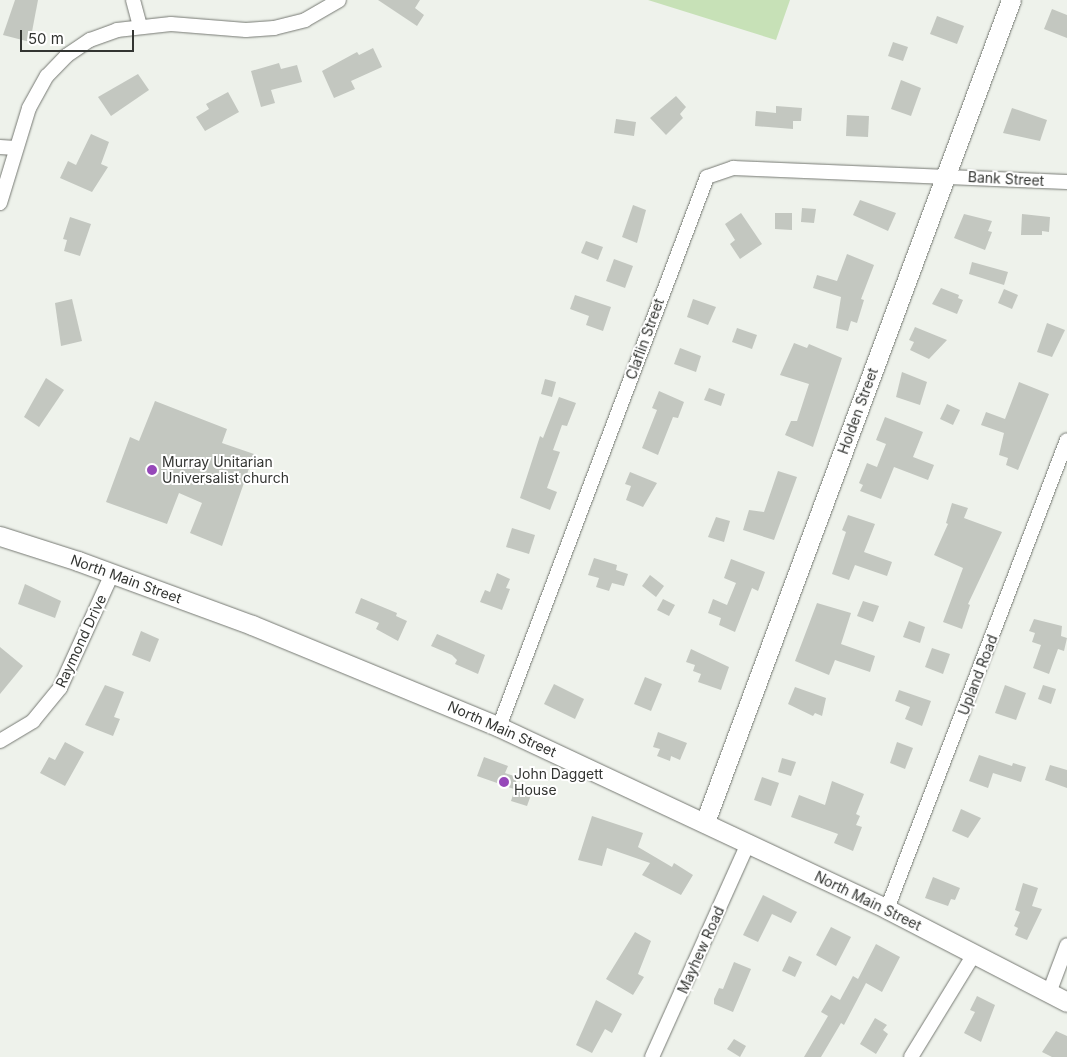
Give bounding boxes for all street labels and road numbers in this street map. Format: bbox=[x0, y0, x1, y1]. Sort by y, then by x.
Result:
street label: Bank Street bbox=[967, 169, 1045, 189]
street label: Claflin Street bbox=[623, 296, 667, 382]
street label: Holden Street bbox=[835, 366, 881, 456]
street label: North Main Street bbox=[68, 551, 184, 607]
street label: Raymond Drive bbox=[52, 592, 110, 690]
street label: Upland Road bbox=[955, 632, 1001, 718]
street label: North Main Street bbox=[445, 698, 559, 760]
street label: North Main Street bbox=[812, 868, 924, 934]
street label: Mayhew Road bbox=[674, 904, 728, 996]

